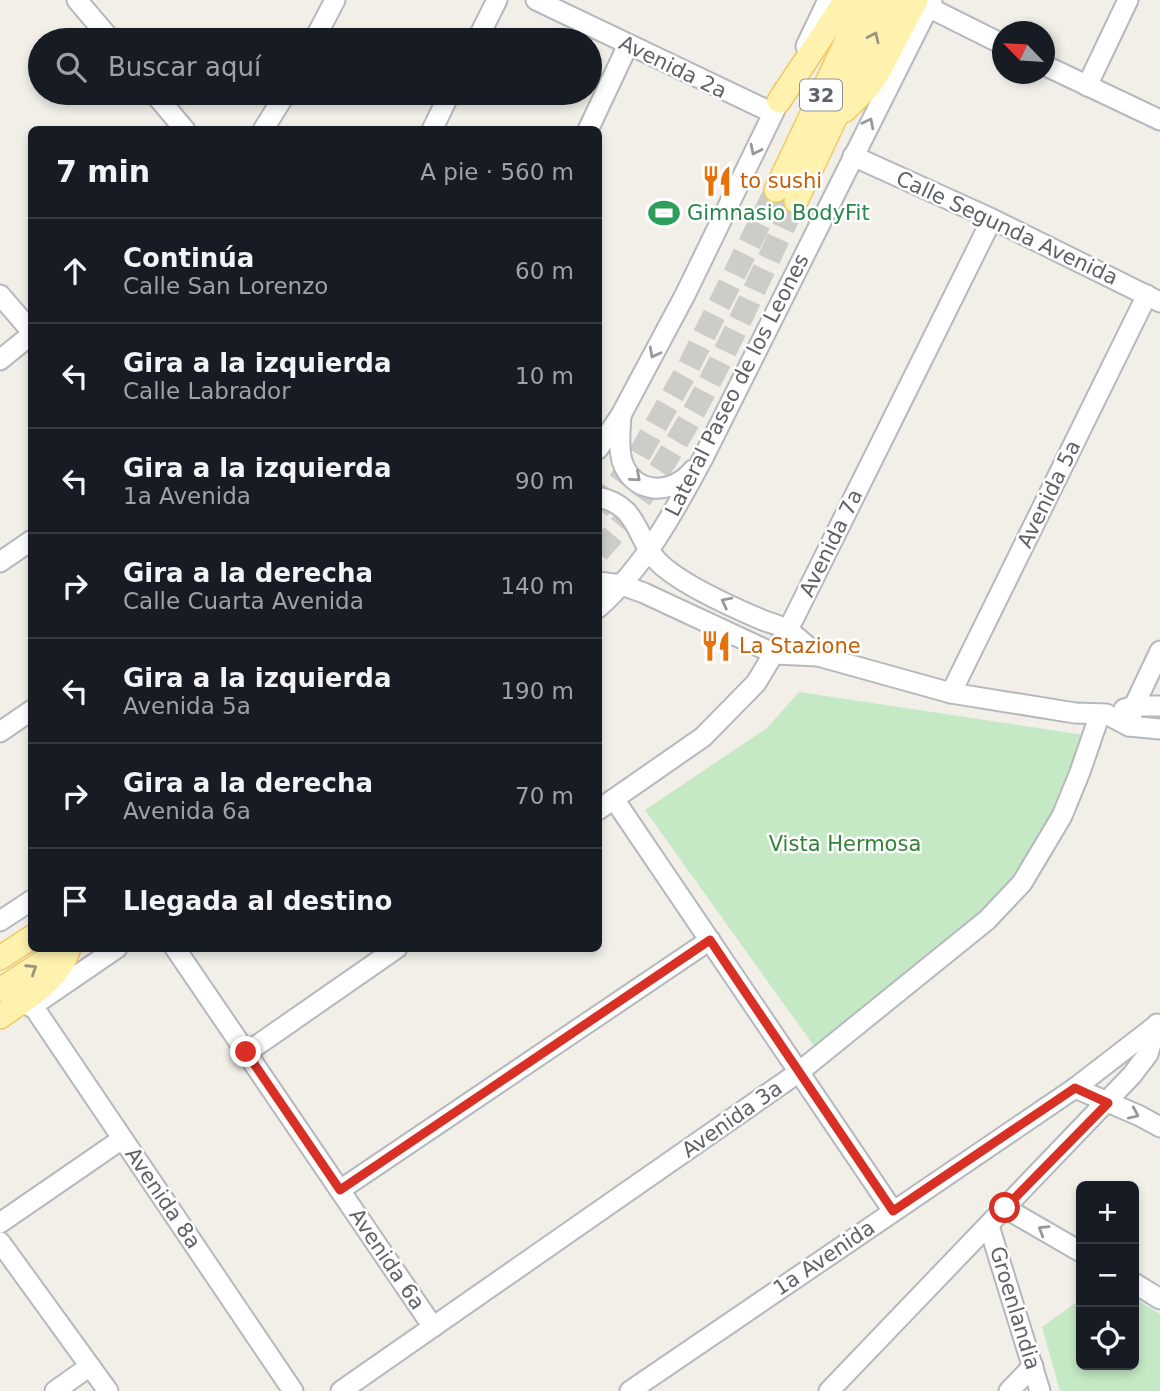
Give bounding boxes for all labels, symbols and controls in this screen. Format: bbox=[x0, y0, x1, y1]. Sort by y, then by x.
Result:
north arrow bbox=[992, 21, 1055, 84]
search box bbox=[28, 28, 602, 105]
street label: Avenida 2a bbox=[615, 31, 731, 103]
one-way arrow bbox=[865, 32, 879, 44]
icon: search bbox=[52, 48, 90, 86]
text: Buscar aquí bbox=[108, 52, 261, 82]
road number: 32 bbox=[800, 80, 842, 110]
one-way arrow bbox=[861, 118, 875, 130]
one-way arrow bbox=[750, 143, 764, 155]
text: 7 min bbox=[56, 154, 150, 189]
text: A pie · 560 m bbox=[420, 159, 574, 185]
restaurant icon: to sushi bbox=[700, 164, 734, 198]
street label: Calle Segunda Avenida bbox=[892, 166, 1122, 290]
place label: to sushi bbox=[740, 169, 822, 193]
sports icon: Gimnasio BodyFit bbox=[647, 196, 681, 230]
place label: Gimnasio BodyFit bbox=[687, 201, 870, 225]
text: Continúa bbox=[123, 243, 254, 273]
street label: Lateral Paseo de los Leones bbox=[660, 250, 814, 520]
icon: ahead bbox=[56, 252, 94, 290]
text: 60 m bbox=[515, 258, 574, 284]
text: Calle San Lorenzo bbox=[123, 273, 328, 299]
one-way arrow bbox=[649, 346, 662, 358]
text: Gira a la izquierda bbox=[123, 348, 391, 378]
icon: left bbox=[56, 357, 94, 395]
text: 10 m bbox=[515, 363, 574, 389]
text: Calle Labrador bbox=[123, 378, 291, 404]
street label: Avenida 5a bbox=[1013, 436, 1085, 552]
text: Gira a la izquierda bbox=[123, 453, 391, 483]
icon: left bbox=[56, 462, 94, 500]
text: 90 m bbox=[515, 468, 574, 494]
one-way arrow bbox=[628, 469, 641, 482]
text: 1a Avenida bbox=[123, 483, 251, 509]
street label: Avenida 7a bbox=[795, 485, 867, 601]
text: Gira a la derecha bbox=[123, 558, 373, 588]
icon: right bbox=[56, 567, 94, 605]
text: 140 m bbox=[500, 573, 574, 599]
text: Calle Cuarta Avenida bbox=[123, 588, 364, 614]
one-way arrow bbox=[721, 597, 733, 611]
restaurant icon: La Stazione bbox=[699, 629, 733, 663]
place label: La Stazione bbox=[739, 634, 861, 658]
text: Gira a la izquierda bbox=[123, 663, 391, 693]
icon: left bbox=[56, 672, 94, 710]
text: 190 m bbox=[500, 678, 574, 704]
text: Avenida 5a bbox=[123, 693, 251, 719]
text: Gira a la derecha bbox=[123, 768, 373, 798]
icon: right bbox=[56, 777, 94, 815]
text: 70 m bbox=[515, 783, 574, 809]
text: Avenida 6a bbox=[123, 798, 251, 824]
park label: Vista Hermosa bbox=[769, 832, 921, 856]
icon: arrive bbox=[56, 882, 94, 920]
text: Llegada al destino bbox=[123, 886, 392, 916]
one-way arrow bbox=[24, 965, 37, 978]
route end bbox=[230, 1036, 261, 1067]
street label: Avenida 3a bbox=[677, 1076, 787, 1162]
one-way arrow bbox=[1127, 1106, 1140, 1120]
street label: Avenida 8a bbox=[120, 1143, 206, 1253]
map controls bbox=[1076, 1181, 1139, 1370]
button: + bbox=[1076, 1181, 1139, 1244]
route start bbox=[989, 1192, 1020, 1223]
street label: Avenida 6a bbox=[344, 1204, 430, 1314]
street label: 1a Avenida bbox=[769, 1215, 879, 1301]
one-way arrow bbox=[1038, 1225, 1051, 1238]
street label: Groenlandia bbox=[985, 1243, 1045, 1373]
button: − bbox=[1076, 1244, 1139, 1307]
button: locate bbox=[1076, 1307, 1139, 1370]

